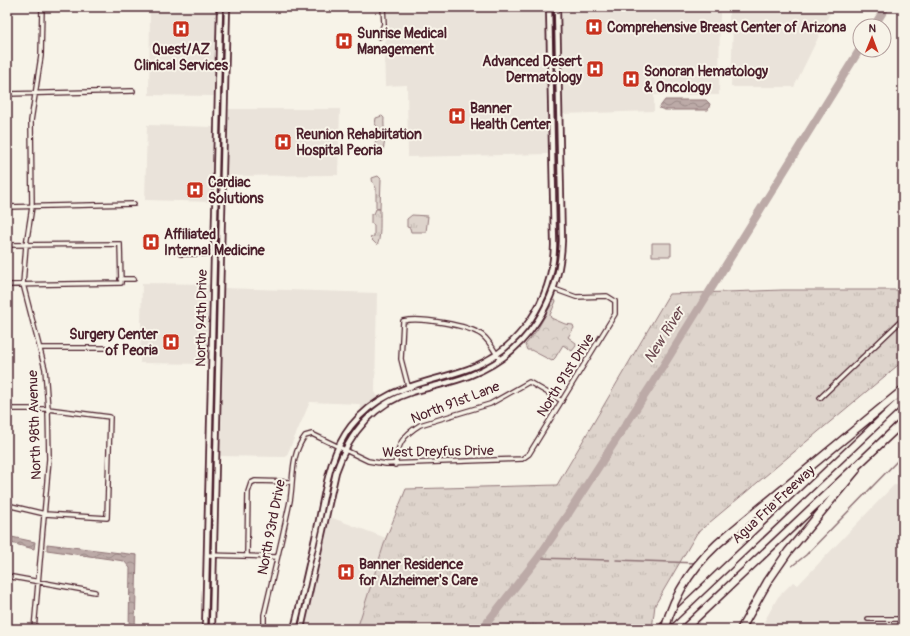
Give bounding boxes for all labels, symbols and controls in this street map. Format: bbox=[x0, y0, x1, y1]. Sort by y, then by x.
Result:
hospital icon: Comprehensive Breast Center of Arizona bbox=[584, 17, 604, 37]
north arrow bbox=[852, 18, 892, 58]
hospital icon: Quest/AZ Clinical Services bbox=[171, 19, 191, 39]
place label: Comprehensive Breast Center of Arizona bbox=[607, 19, 847, 36]
text: N bbox=[868, 22, 877, 35]
place label: Sunrise Medical Management bbox=[357, 25, 447, 58]
hospital icon: Sunrise Medical Management bbox=[334, 31, 354, 51]
place label: Quest/AZ Clinical Services bbox=[134, 41, 229, 74]
place label: Advanced Desert Dermatology bbox=[482, 53, 582, 86]
hospital icon: Advanced Desert Dermatology bbox=[585, 59, 605, 79]
place label: Sonoran Hematology & Oncology bbox=[644, 63, 768, 96]
hospital icon: Sonoran Hematology & Oncology bbox=[621, 69, 641, 89]
place label: Banner Health Center bbox=[470, 100, 552, 133]
hospital icon: Banner Health Center bbox=[447, 106, 467, 126]
place label: Reunion Rehabiitation Hospital Peoria bbox=[296, 126, 422, 159]
hospital icon: Reunion Rehabiitation Hospital Peoria bbox=[273, 132, 293, 152]
place label: Cardiac Solutions bbox=[208, 174, 264, 207]
hospital icon: Cardiac Solutions bbox=[185, 180, 205, 200]
place label: Affiliated Internal Medicine bbox=[164, 226, 266, 259]
hospital icon: Affiliated Internal Medicine bbox=[141, 232, 161, 252]
street label: North 94th Drive bbox=[192, 269, 211, 367]
water label: New River bbox=[640, 302, 690, 367]
place label: Surgery Center of Peoria bbox=[69, 326, 159, 359]
street label: North 91st Drive bbox=[533, 331, 598, 420]
hospital icon: Surgery Center of Peoria bbox=[161, 332, 181, 352]
street label: North 98th Avenue bbox=[24, 370, 45, 480]
street label: North 91st Lane bbox=[408, 378, 502, 427]
street label: West Dreyfus Drive bbox=[382, 442, 494, 461]
street label: Agua Fria Freeway bbox=[728, 462, 818, 547]
street label: North 93rd Drive bbox=[254, 478, 289, 576]
place label: Banner Residence for Alzheimer's Care bbox=[359, 556, 479, 589]
hospital icon: Banner Residence for Alzheimer's Care bbox=[336, 562, 356, 582]

